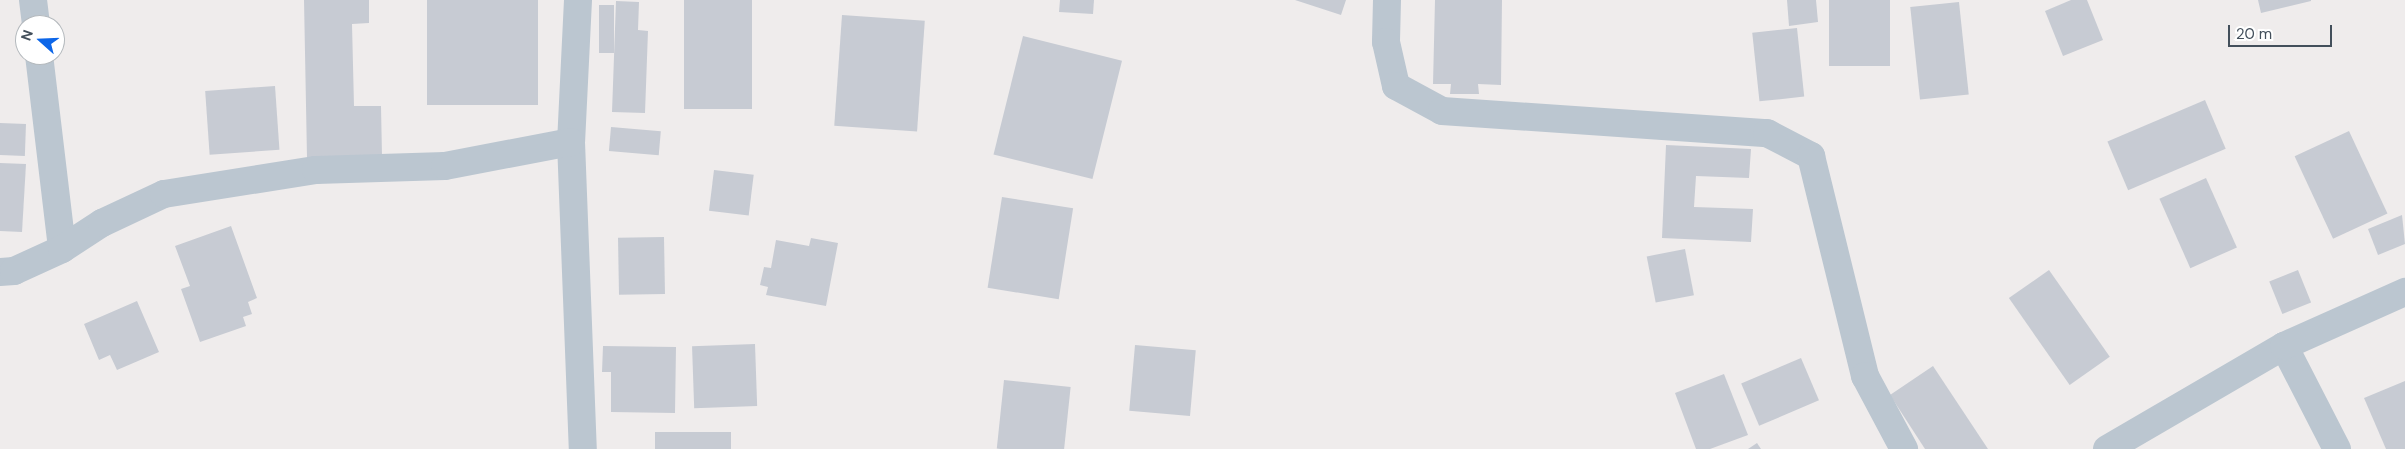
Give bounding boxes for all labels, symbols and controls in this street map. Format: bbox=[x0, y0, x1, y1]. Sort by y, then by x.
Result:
north arrow bbox=[15, 15, 65, 65]
scale bar bbox=[2230, 15, 2334, 47]
text: 20 m bbox=[2236, 24, 2272, 44]
text: N bbox=[17, 27, 37, 43]

